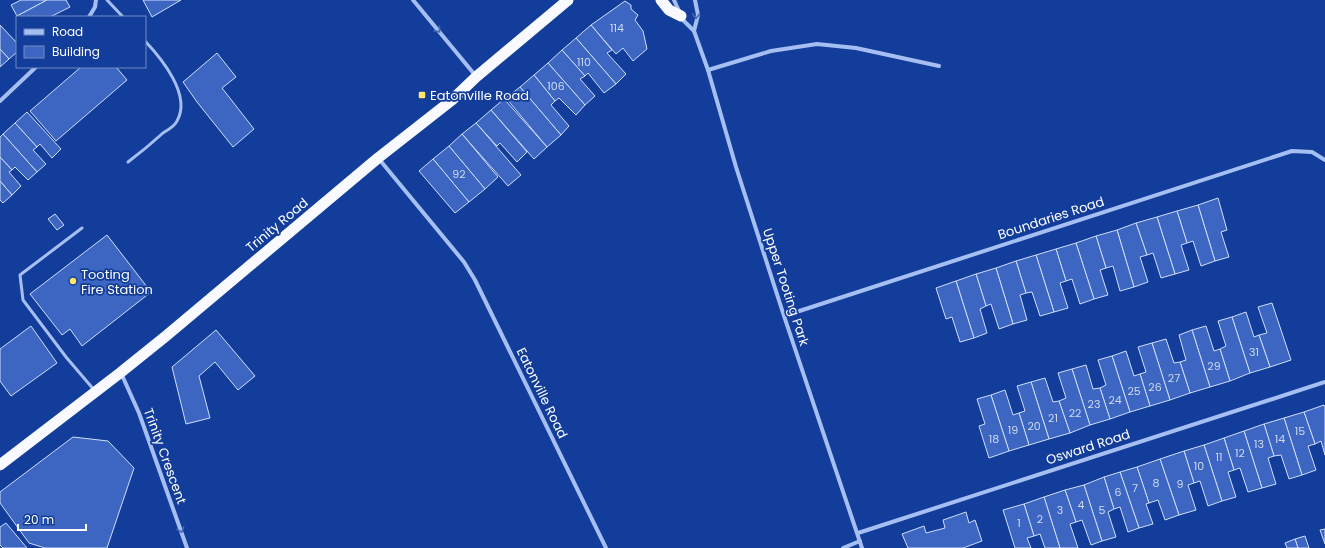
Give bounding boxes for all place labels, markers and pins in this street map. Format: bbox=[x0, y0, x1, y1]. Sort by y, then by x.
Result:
place label: Eatonville Road bbox=[430, 86, 529, 105]
marker: Eatonville Road bbox=[417, 90, 427, 100]
place label: Tooting Fire Station bbox=[81, 265, 153, 299]
marker: Tooting Fire Station bbox=[68, 276, 78, 286]

